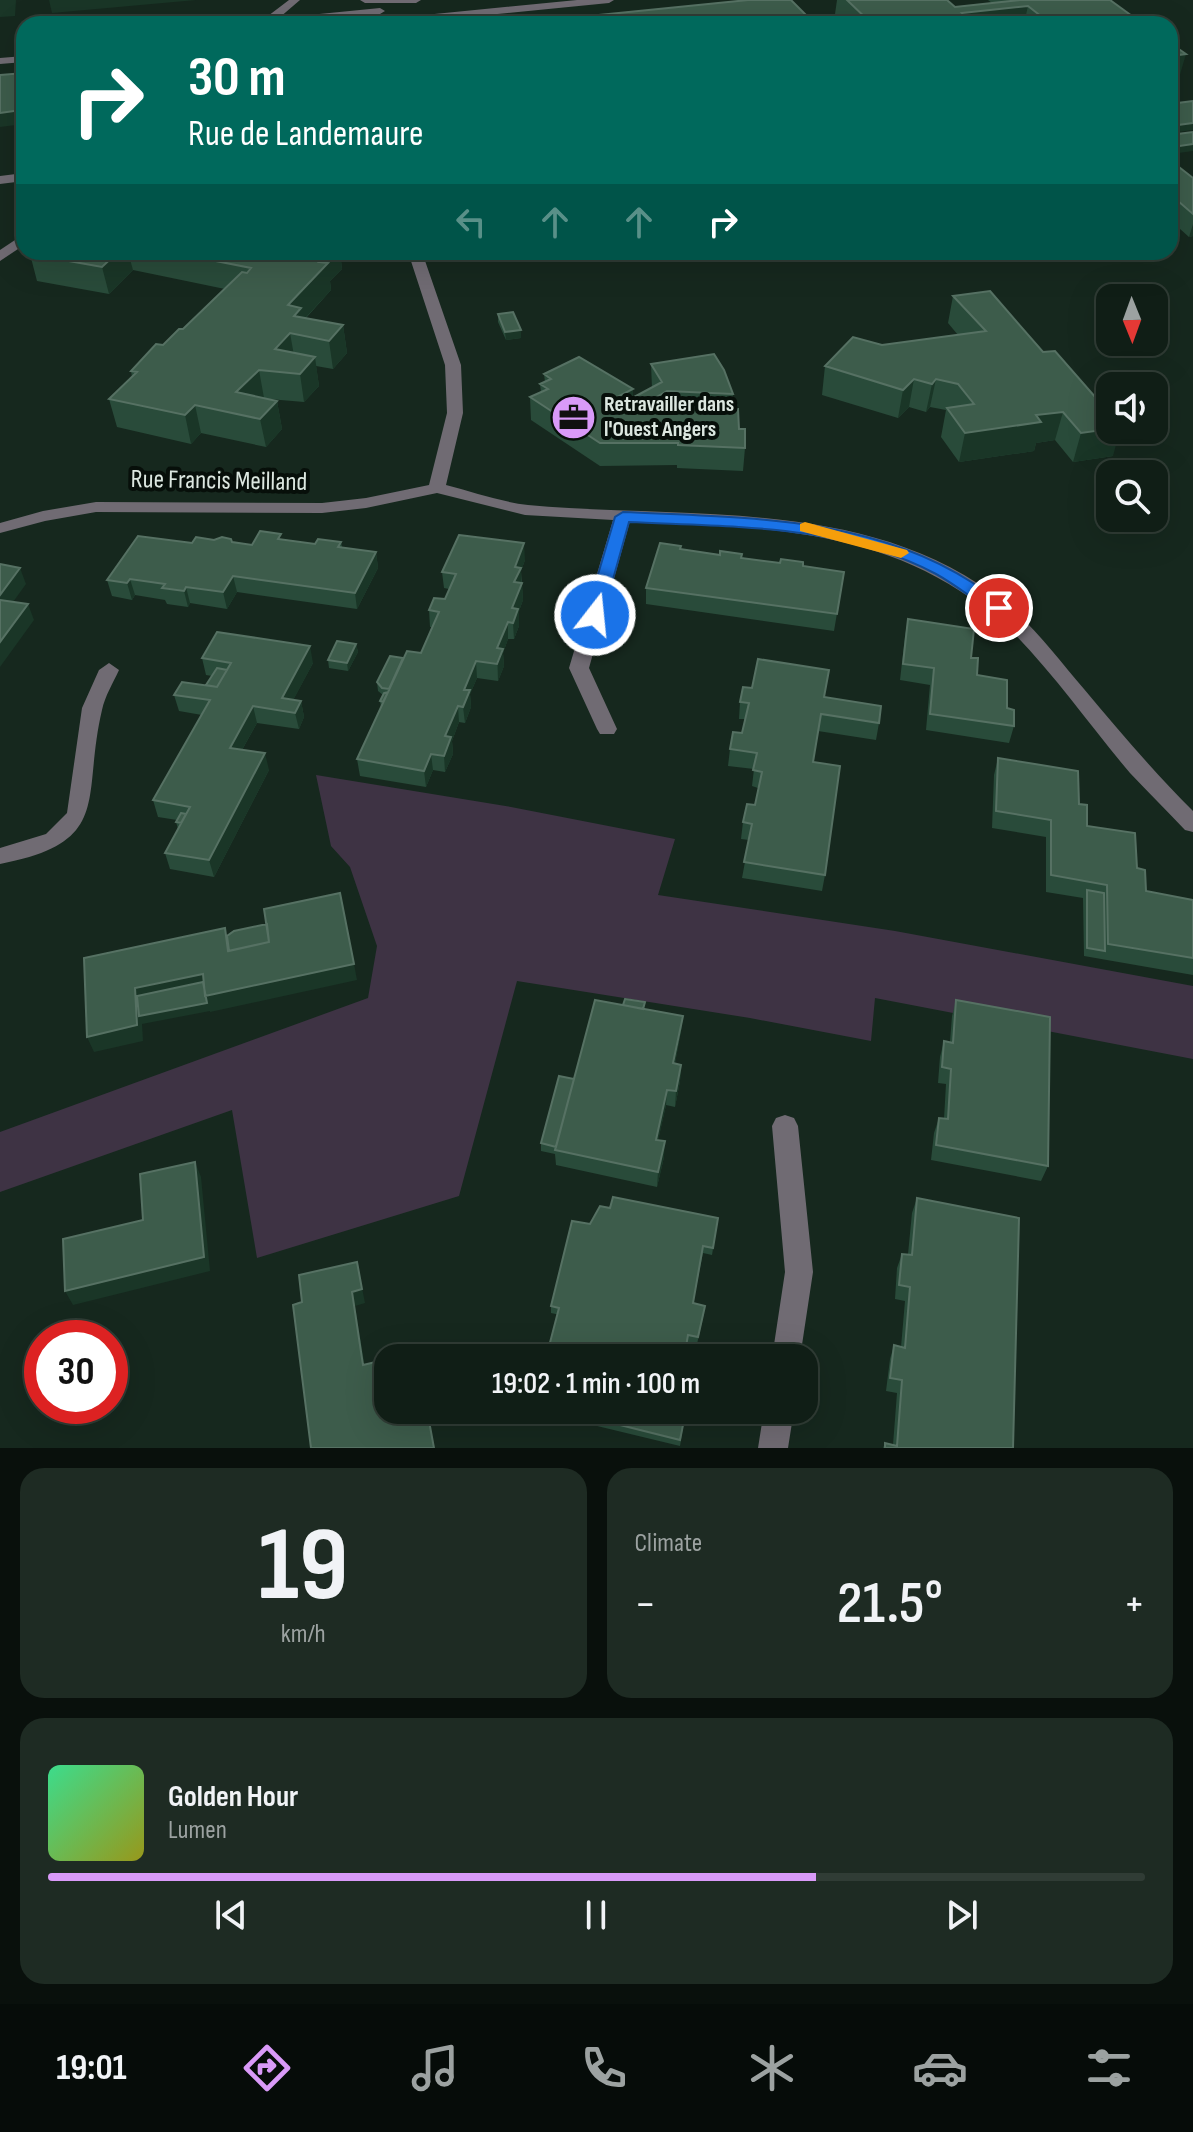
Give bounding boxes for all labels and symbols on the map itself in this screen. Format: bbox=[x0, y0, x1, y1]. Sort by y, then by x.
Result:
north arrow bbox=[1096, 284, 1168, 356]
place label: Retravailler dans l'Ouest Angers bbox=[604, 391, 734, 443]
office icon: Retravailler dans l'Ouest Angers bbox=[549, 393, 597, 441]
street label: Rue Francis Meilland bbox=[130, 464, 308, 498]
position arrow bbox=[553, 573, 637, 657]
pin bbox=[965, 574, 1033, 642]
speed limit sign: 30 bbox=[24, 1320, 128, 1424]

